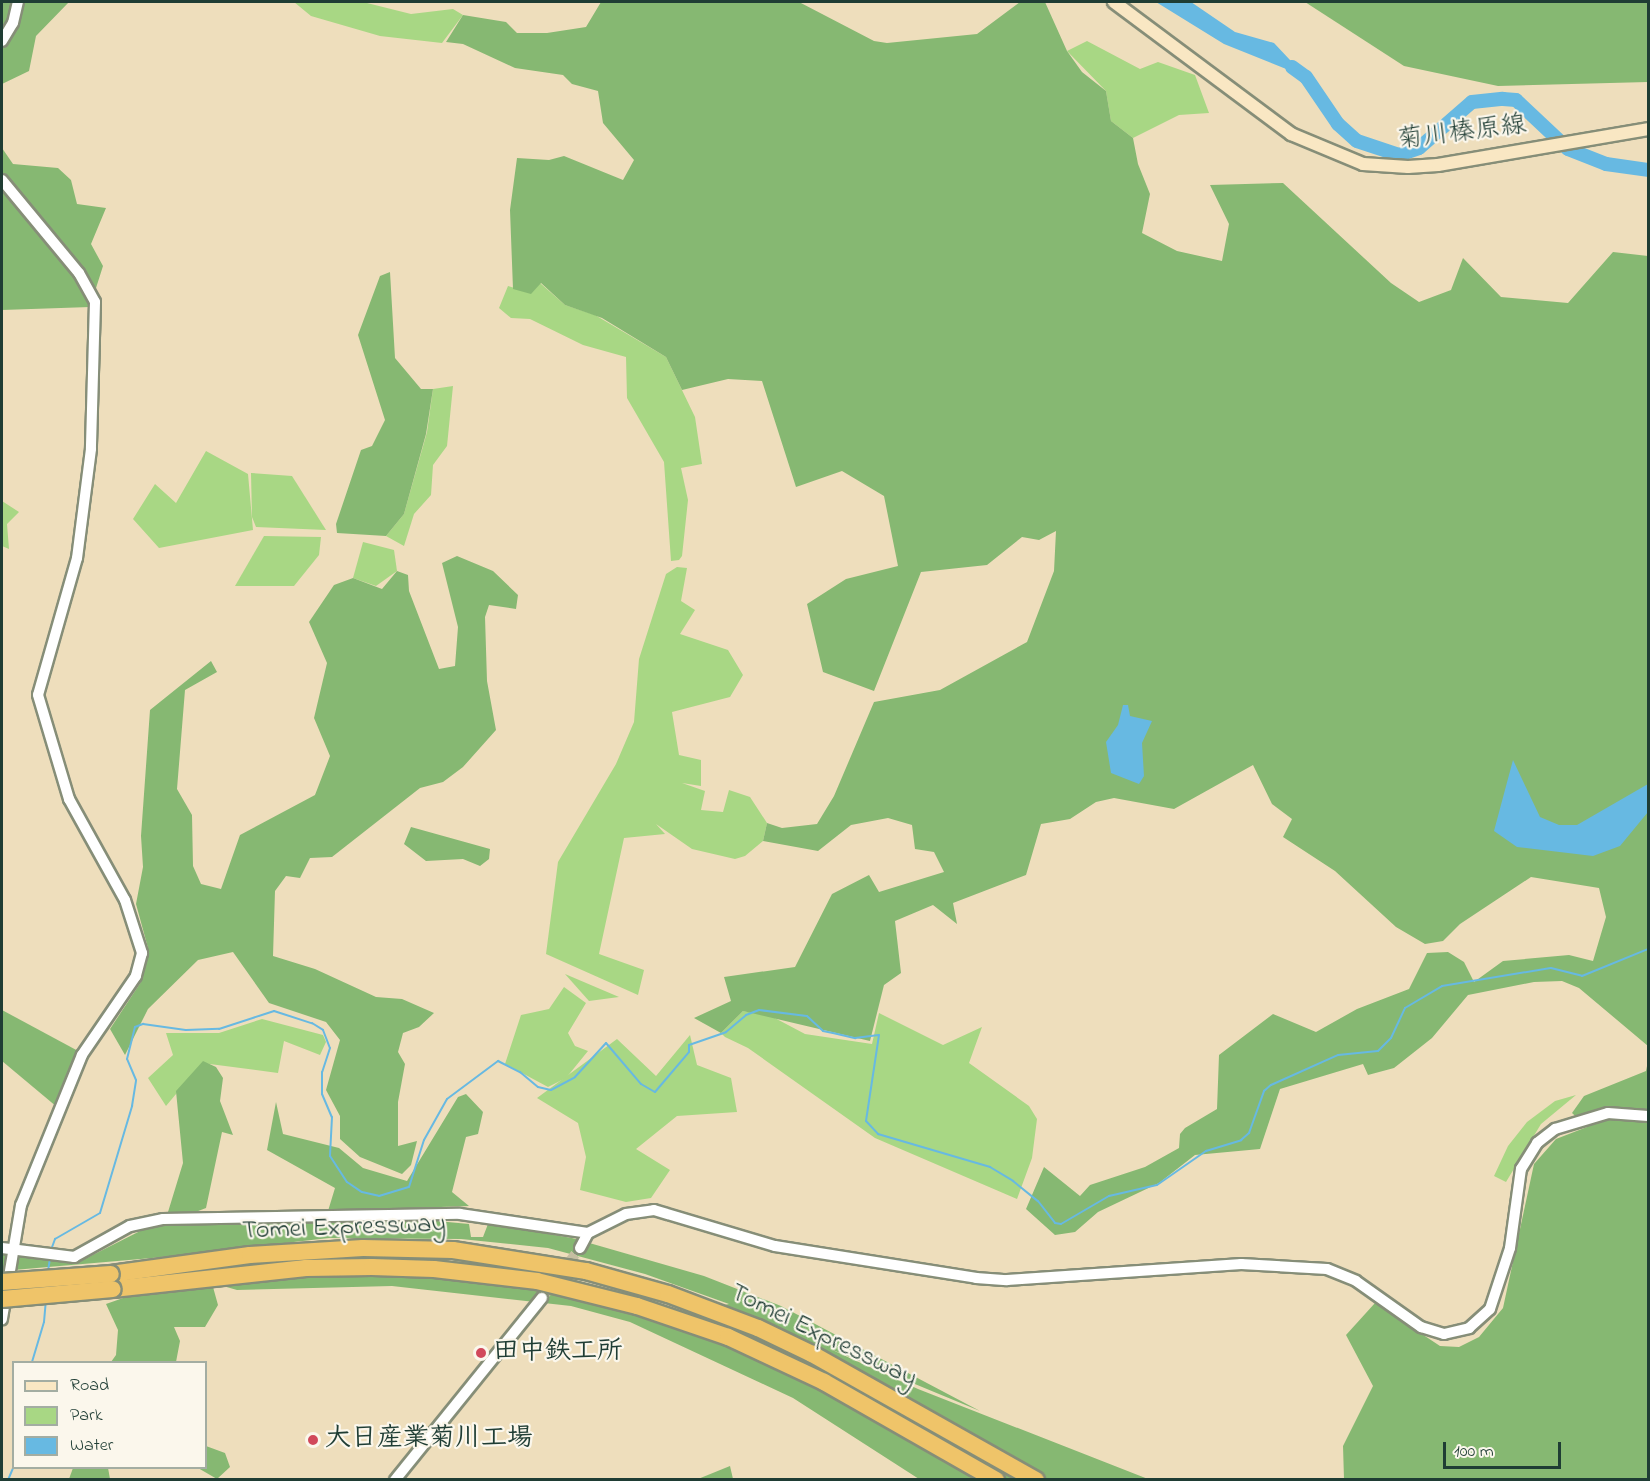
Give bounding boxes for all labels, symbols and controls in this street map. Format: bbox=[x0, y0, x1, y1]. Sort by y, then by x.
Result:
street label: 菊川榛原線 bbox=[1396, 111, 1528, 157]
street label: Tomei Expressway bbox=[242, 1210, 446, 1248]
street label: Tomei Expressway bbox=[725, 1278, 921, 1396]
place label: 田中鉄工所 bbox=[493, 1337, 623, 1369]
marker: 田中鉄工所 bbox=[474, 1346, 488, 1360]
legend bbox=[12, 1361, 207, 1469]
text: Road bbox=[70, 1373, 109, 1399]
text: Park bbox=[70, 1403, 103, 1429]
place label: 大日産業菊川工場 bbox=[325, 1424, 533, 1456]
scale bar bbox=[1446, 1430, 1564, 1468]
text: Water bbox=[70, 1433, 113, 1459]
marker: 大日産業菊川工場 bbox=[306, 1433, 320, 1447]
text: 100 m bbox=[1454, 1439, 1494, 1465]

